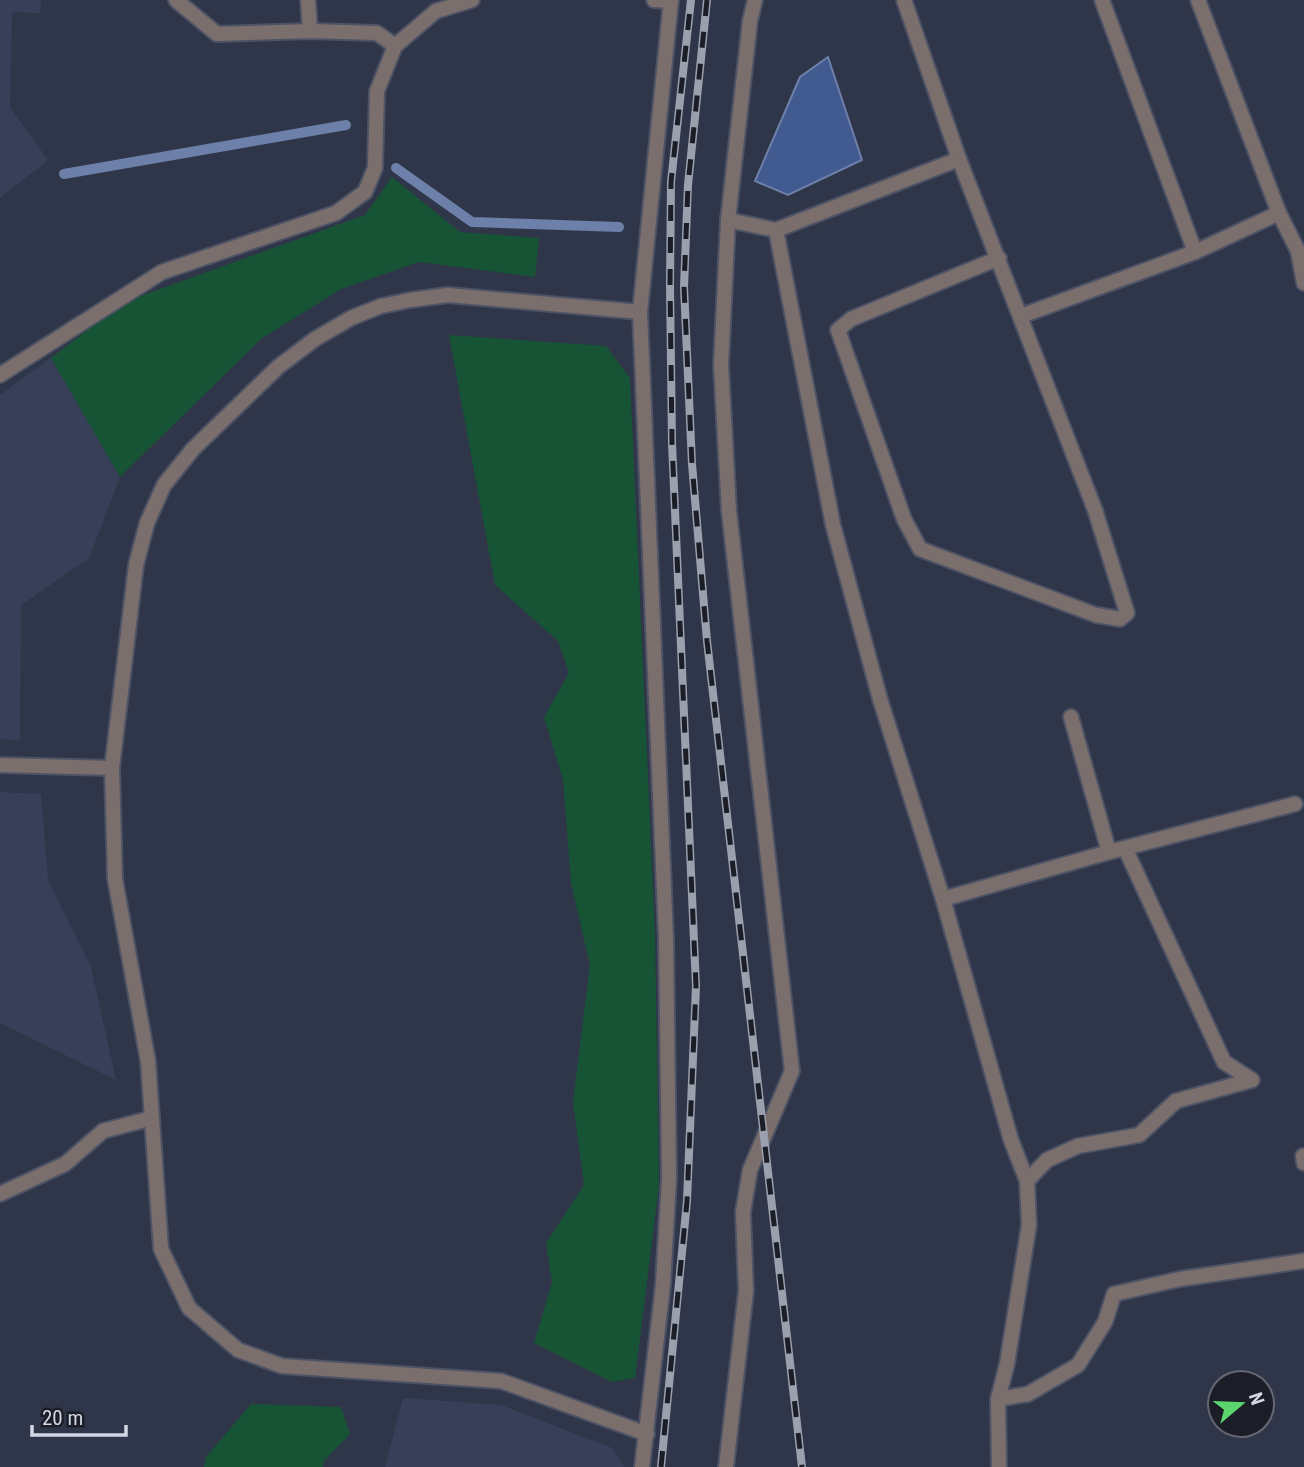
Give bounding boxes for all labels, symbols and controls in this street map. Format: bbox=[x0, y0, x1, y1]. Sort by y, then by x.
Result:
north arrow bbox=[1206, 1369, 1276, 1439]
text: N bbox=[1244, 1389, 1269, 1408]
scale bar bbox=[32, 1394, 126, 1438]
text: 20 m bbox=[42, 1406, 83, 1430]

